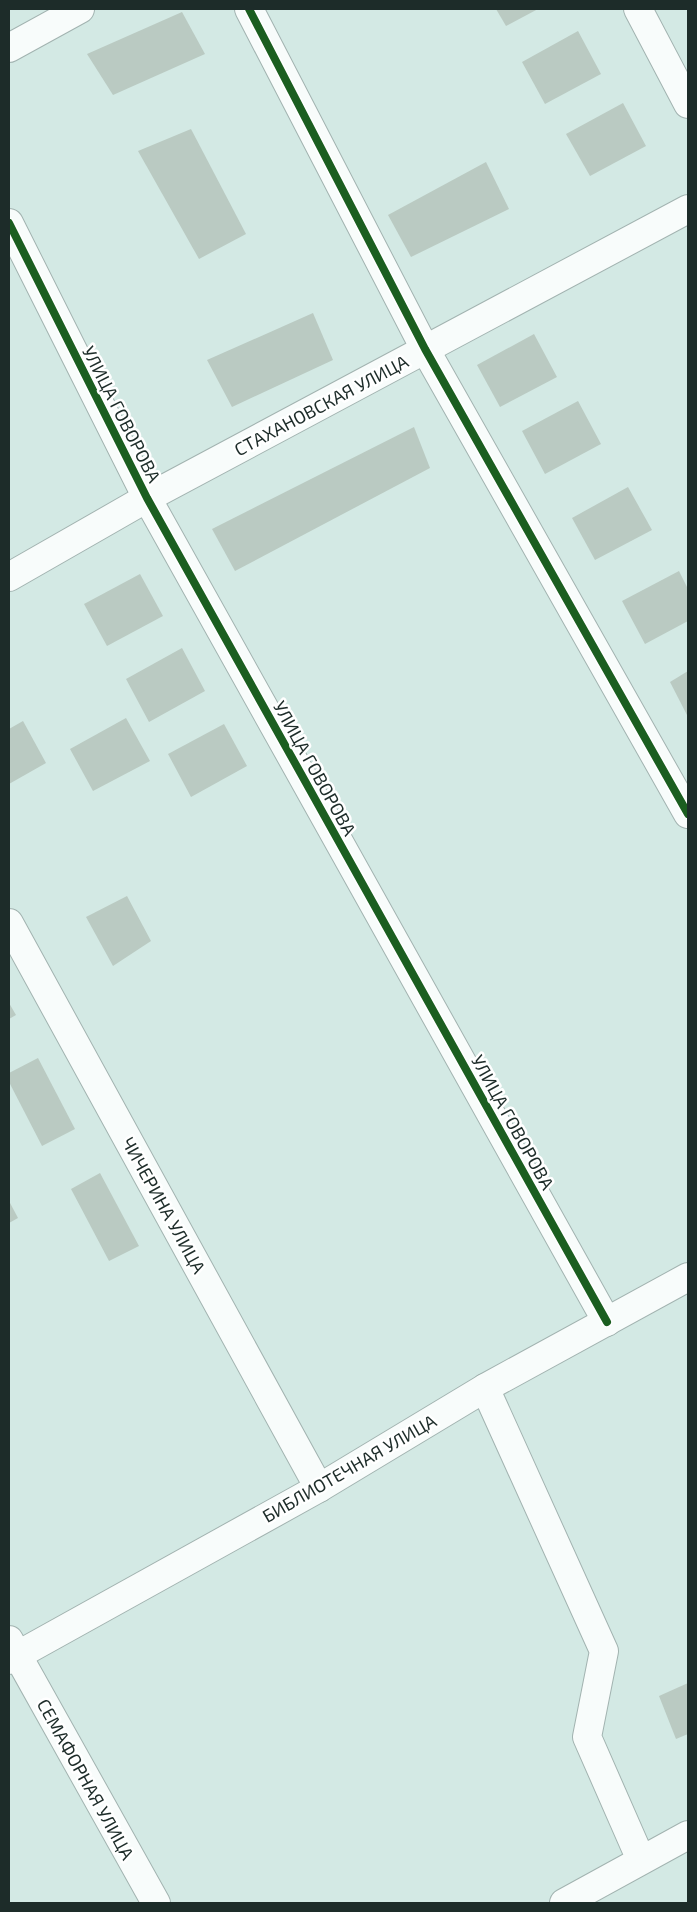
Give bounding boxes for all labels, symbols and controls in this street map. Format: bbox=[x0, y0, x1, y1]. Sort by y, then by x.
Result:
street label: УЛИЦА ГОВОРОВА bbox=[78, 342, 166, 487]
street label: СТАХАНОВСКАЯ УЛИЦА bbox=[230, 349, 412, 460]
street label: УЛИЦА ГОВОРОВА bbox=[269, 697, 361, 840]
street label: УЛИЦА ГОВОРОВА bbox=[467, 1051, 559, 1194]
street label: ЧИЧЕРИНА УЛИЦА bbox=[117, 1133, 211, 1278]
street label: БИБЛИОТЕЧНАЯ УЛИЦА bbox=[258, 1409, 441, 1527]
street label: СЕМАФОРНАЯ УЛИЦА bbox=[33, 1695, 140, 1864]

